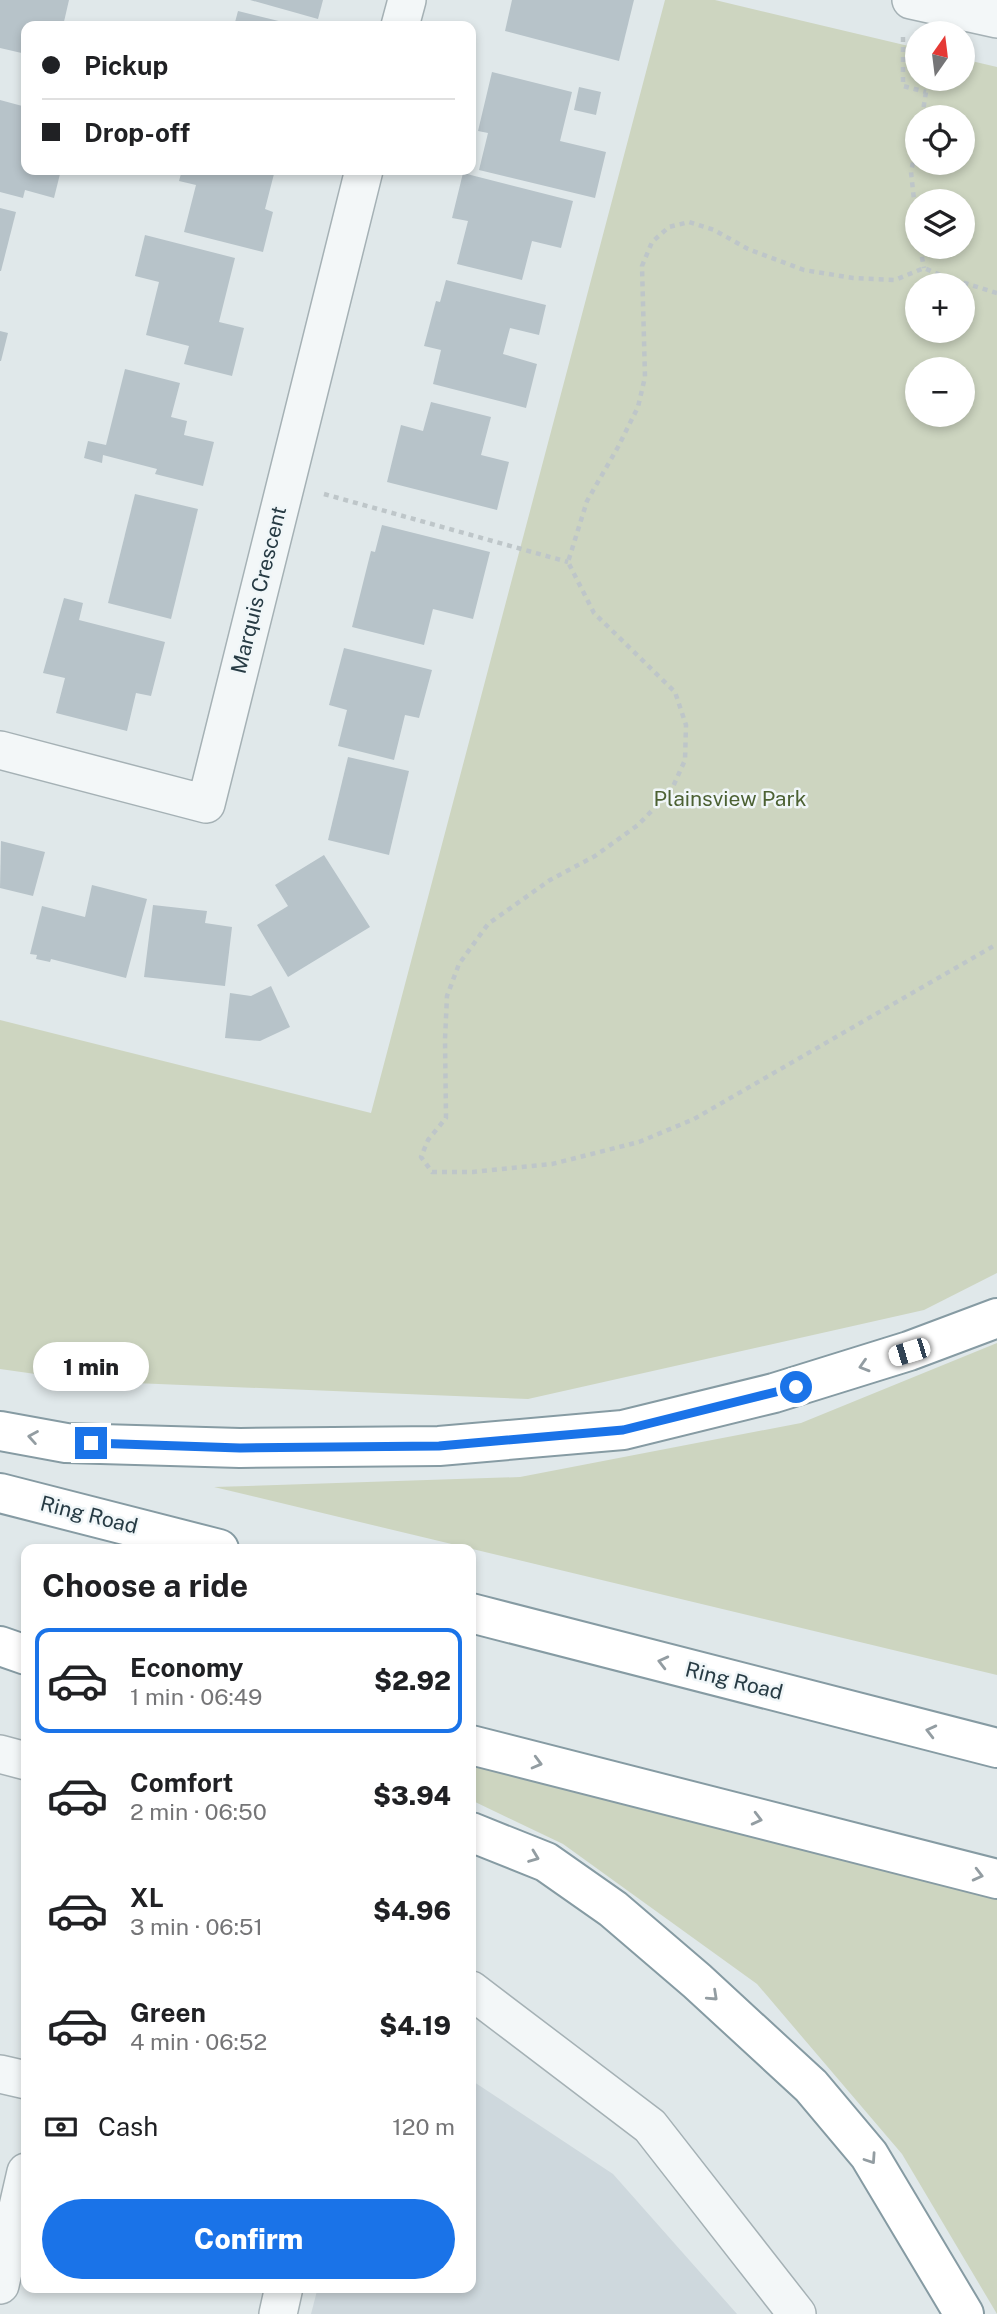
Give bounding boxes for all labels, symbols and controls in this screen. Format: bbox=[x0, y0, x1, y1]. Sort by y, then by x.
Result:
north arrow bbox=[905, 21, 975, 91]
map controls bbox=[905, 21, 975, 427]
text: Pickup bbox=[84, 50, 168, 81]
button: locate bbox=[905, 105, 975, 175]
text: Drop-off bbox=[84, 117, 190, 148]
button: layers bbox=[905, 189, 975, 259]
button: + bbox=[905, 273, 975, 343]
button: − bbox=[905, 357, 975, 427]
street label: Marquis Crescent bbox=[226, 503, 291, 676]
park label: Plainsview Park bbox=[654, 786, 807, 811]
car bbox=[886, 1336, 933, 1368]
callout: 1 min bbox=[33, 1342, 149, 1390]
text: 1 min bbox=[63, 1353, 119, 1380]
one-way arrow bbox=[858, 1357, 870, 1372]
route start bbox=[780, 1371, 812, 1403]
route end bbox=[75, 1427, 107, 1459]
one-way arrow bbox=[28, 1430, 39, 1445]
street label: Ring Road bbox=[38, 1490, 140, 1539]
text: Choose a ride bbox=[42, 1567, 248, 1604]
icon: car bbox=[46, 1649, 109, 1712]
text: Economy bbox=[130, 1652, 243, 1683]
one-way arrow bbox=[657, 1656, 669, 1670]
street label: Ring Road bbox=[683, 1656, 785, 1705]
text: $2.92 bbox=[374, 1665, 451, 1696]
text: 1 min · 06:49 bbox=[130, 1683, 262, 1710]
one-way arrow bbox=[925, 1725, 937, 1739]
one-way arrow bbox=[531, 1754, 543, 1769]
icon: car bbox=[46, 1764, 109, 1827]
text: Comfort bbox=[130, 1767, 233, 1798]
text: $3.94 bbox=[373, 1780, 451, 1811]
text: 2 min · 06:50 bbox=[130, 1798, 267, 1825]
one-way arrow bbox=[751, 1811, 763, 1825]
one-way arrow bbox=[528, 1848, 540, 1862]
one-way arrow bbox=[972, 1867, 984, 1881]
icon: car bbox=[46, 1879, 109, 1942]
text: XL bbox=[130, 1882, 164, 1913]
text: $4.96 bbox=[373, 1895, 451, 1926]
text: 3 min · 06:51 bbox=[130, 1913, 263, 1940]
one-way arrow bbox=[705, 1988, 718, 2000]
icon: car bbox=[46, 1994, 109, 2057]
text: Green bbox=[130, 1997, 206, 2028]
text: $4.19 bbox=[379, 2010, 451, 2041]
text: 4 min · 06:52 bbox=[130, 2028, 267, 2055]
icon: cash bbox=[42, 2108, 80, 2146]
text: Cash bbox=[98, 2111, 158, 2142]
text: 120 m bbox=[392, 2113, 455, 2140]
one-way arrow bbox=[863, 2151, 875, 2164]
button: Confirm bbox=[42, 2199, 455, 2279]

